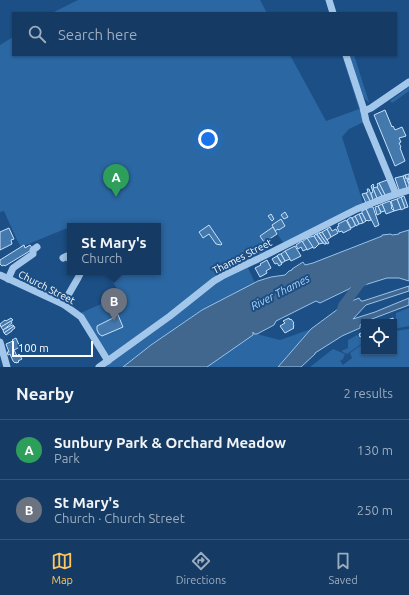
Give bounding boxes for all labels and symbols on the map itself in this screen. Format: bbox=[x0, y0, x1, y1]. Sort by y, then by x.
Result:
your location bbox=[198, 129, 218, 149]
pin: A bbox=[103, 164, 129, 197]
street label: Thames Street bbox=[211, 237, 274, 276]
street label: Church Street bbox=[17, 268, 77, 306]
water label: River Thames bbox=[249, 272, 312, 312]
pin: B bbox=[101, 288, 127, 321]
scale bar bbox=[12, 339, 93, 358]

